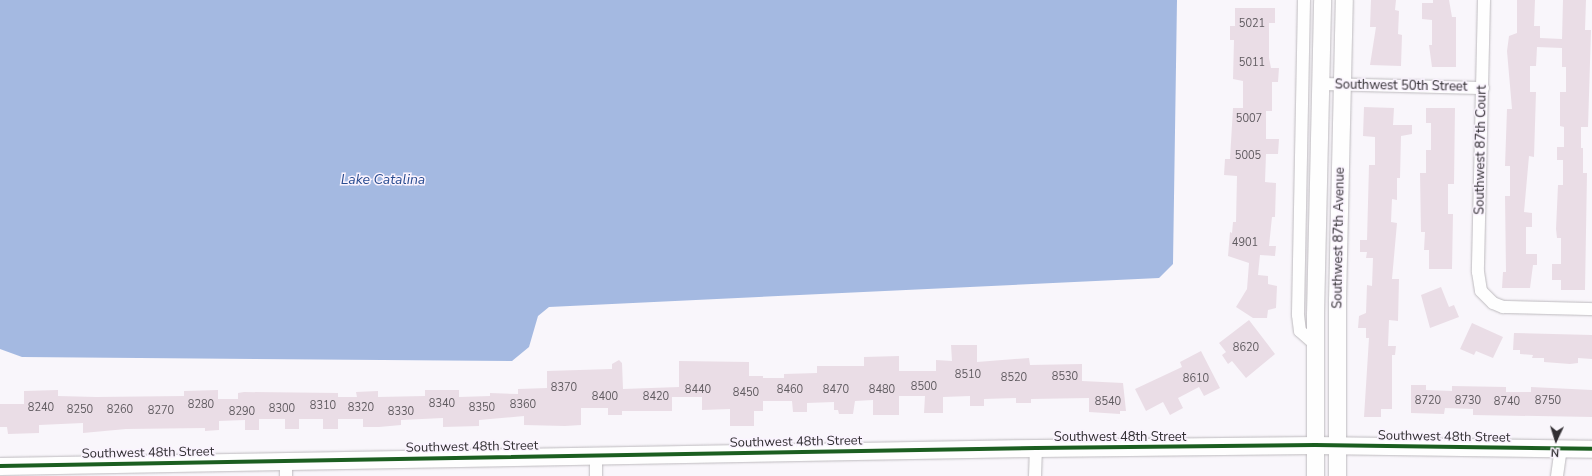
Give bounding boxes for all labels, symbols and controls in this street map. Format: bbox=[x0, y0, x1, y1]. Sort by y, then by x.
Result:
house number: 5021 bbox=[1239, 17, 1265, 31]
house number: 5011 bbox=[1239, 56, 1265, 70]
street label: Southwest 50th Street bbox=[1335, 77, 1467, 95]
street label: Southwest 87th Court bbox=[1472, 85, 1490, 215]
house number: 5007 bbox=[1236, 112, 1262, 126]
house number: 5005 bbox=[1235, 149, 1261, 163]
street label: Southwest 87th Avenue bbox=[1330, 167, 1348, 309]
water label: Lake Catalina bbox=[341, 172, 425, 188]
house number: 4901 bbox=[1232, 236, 1258, 250]
house number: 8620 bbox=[1233, 341, 1259, 355]
house number: 8510 bbox=[955, 368, 981, 382]
house number: 8530 bbox=[1052, 370, 1078, 384]
house number: 8520 bbox=[1001, 371, 1027, 385]
house number: 8610 bbox=[1183, 372, 1209, 386]
house number: 8500 bbox=[911, 380, 937, 394]
house number: 8370 bbox=[551, 381, 577, 395]
house number: 8440 bbox=[685, 383, 711, 397]
house number: 8460 bbox=[777, 383, 803, 397]
house number: 8470 bbox=[823, 383, 849, 397]
house number: 8480 bbox=[869, 383, 895, 397]
house number: 8450 bbox=[733, 386, 759, 400]
house number: 8400 bbox=[592, 390, 618, 404]
house number: 8420 bbox=[643, 390, 669, 404]
house number: 8720 bbox=[1415, 394, 1441, 408]
house number: 8730 bbox=[1455, 394, 1481, 408]
house number: 8750 bbox=[1535, 394, 1561, 408]
house number: 8540 bbox=[1095, 395, 1121, 409]
house number: 8740 bbox=[1494, 395, 1520, 409]
house number: 8340 bbox=[429, 397, 455, 411]
house number: 8280 bbox=[188, 398, 214, 412]
house number: 8360 bbox=[510, 398, 536, 412]
house number: 8310 bbox=[310, 399, 336, 413]
house number: 8240 bbox=[28, 401, 54, 415]
house number: 8320 bbox=[348, 401, 374, 415]
house number: 8350 bbox=[469, 401, 495, 415]
house number: 8300 bbox=[269, 402, 295, 416]
house number: 8250 bbox=[67, 403, 93, 417]
house number: 8260 bbox=[107, 403, 133, 417]
house number: 8270 bbox=[148, 404, 174, 418]
house number: 8290 bbox=[229, 405, 255, 419]
house number: 8330 bbox=[388, 405, 414, 419]
north arrow bbox=[1536, 420, 1576, 460]
street label: Southwest 48th Street bbox=[1378, 428, 1510, 446]
street label: Southwest 48th Street bbox=[1054, 429, 1186, 445]
street label: Southwest 48th Street bbox=[730, 433, 862, 451]
street label: Southwest 48th Street bbox=[406, 438, 538, 456]
street label: Southwest 48th Street bbox=[82, 444, 214, 462]
text: N bbox=[1551, 445, 1560, 460]

